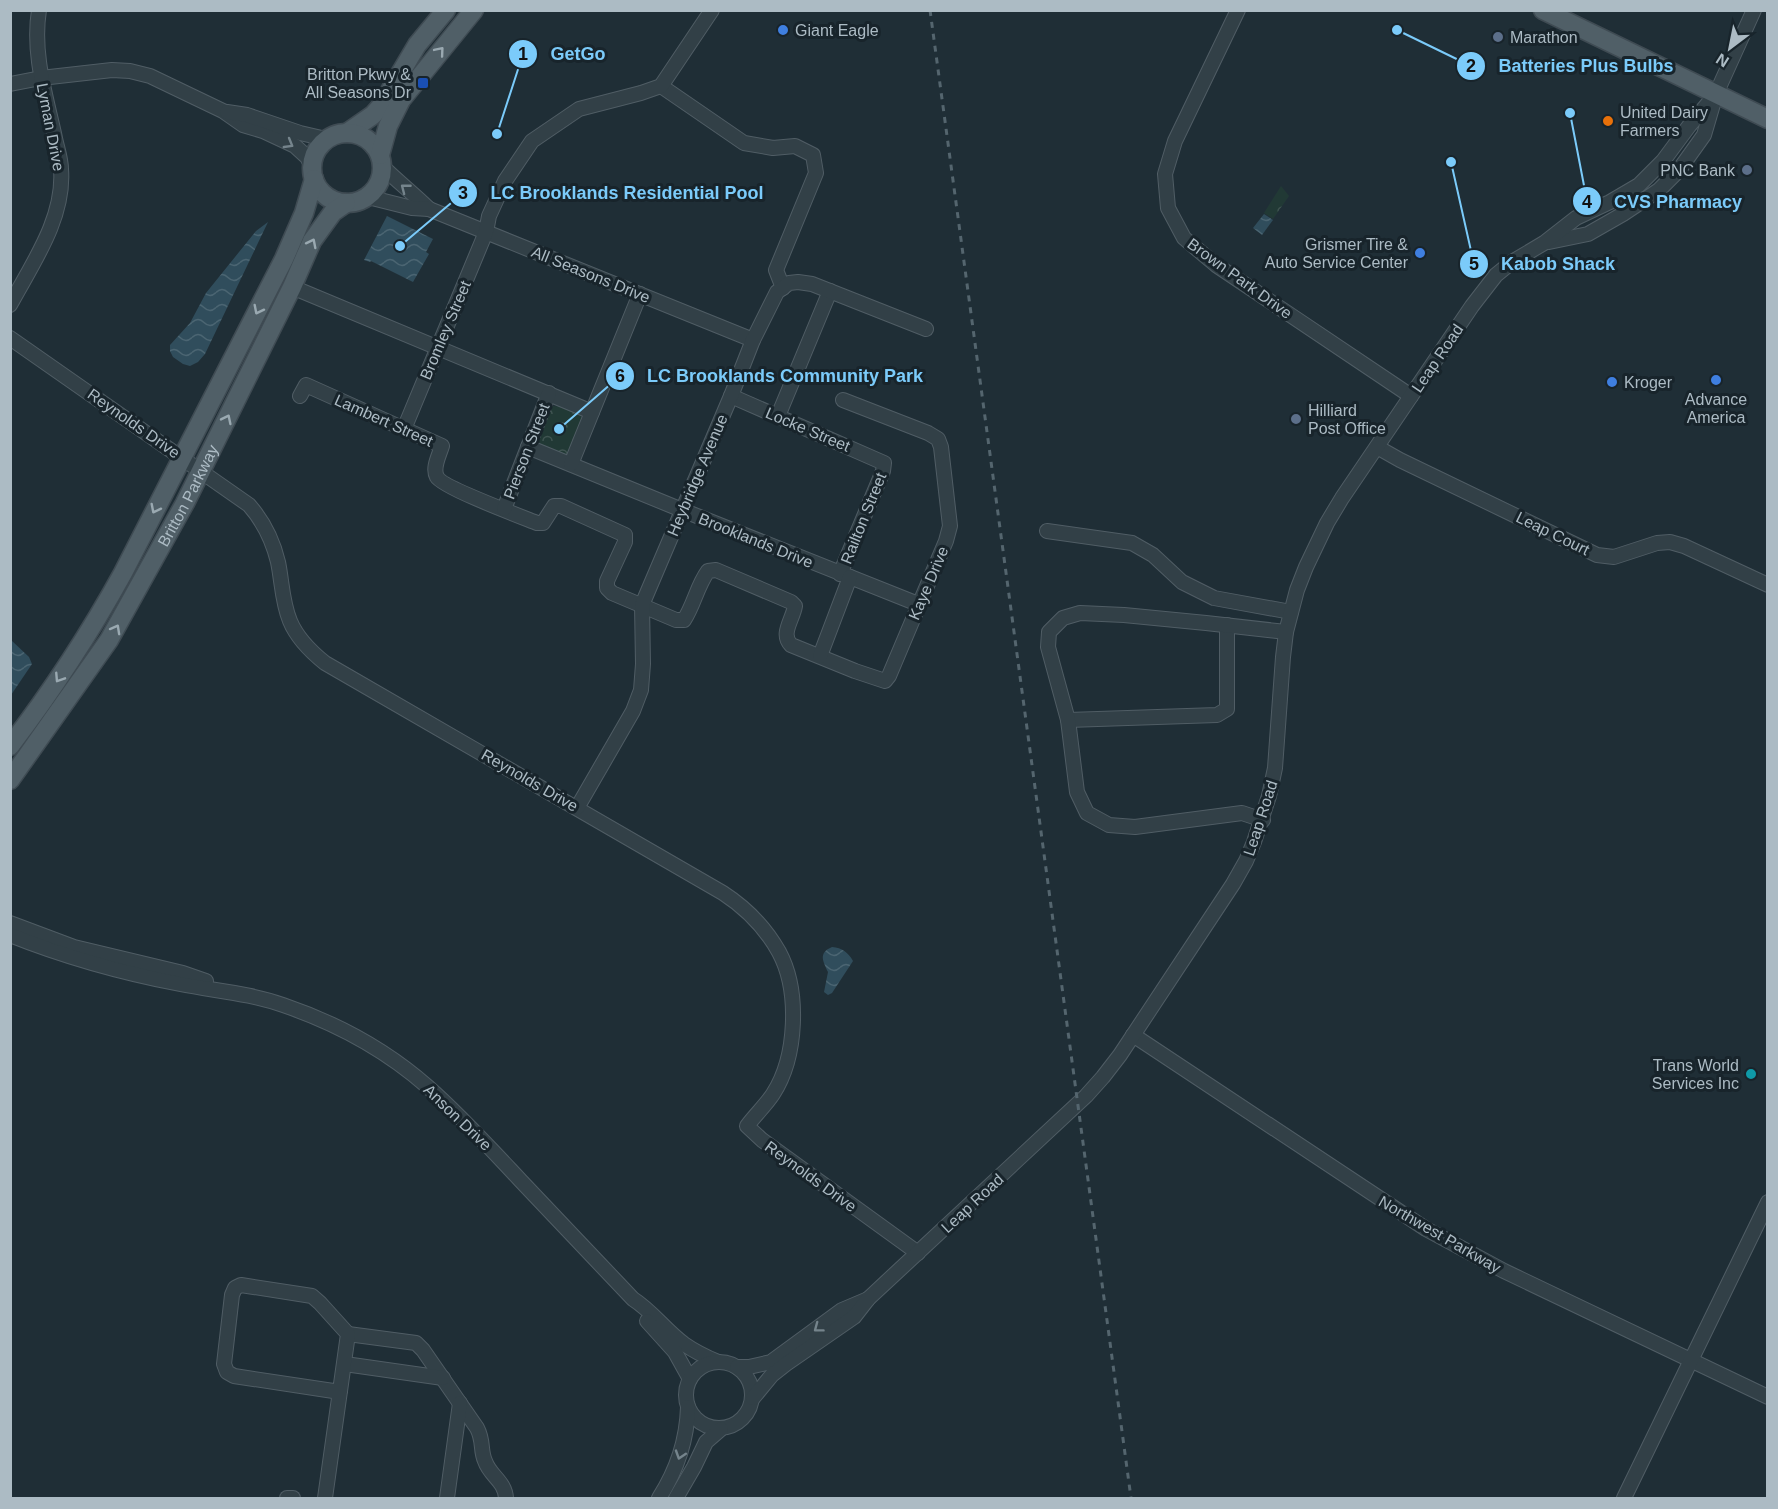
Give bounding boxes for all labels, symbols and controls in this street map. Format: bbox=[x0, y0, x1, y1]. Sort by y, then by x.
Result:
north arrow bbox=[1700, 18, 1760, 78]
place label: Giant Eagle bbox=[795, 22, 879, 39]
marker: Giant Eagle bbox=[776, 23, 790, 37]
place label: Marathon bbox=[1510, 29, 1578, 46]
marker: Marathon bbox=[1491, 30, 1505, 44]
callout: GetGo bbox=[508, 36, 617, 72]
text: 1 bbox=[518, 44, 528, 64]
text: GetGo bbox=[550, 44, 606, 64]
one-way arrow bbox=[433, 47, 444, 58]
callout: Batteries Plus Bulbs bbox=[1456, 48, 1685, 84]
text: N bbox=[1713, 50, 1732, 71]
text: 2 bbox=[1466, 56, 1476, 76]
text: Batteries Plus Bulbs bbox=[1498, 56, 1674, 76]
place label: Britton Pkwy & All Seasons Dr bbox=[305, 66, 412, 101]
marker: Britton Pkwy & All Seasons Dr bbox=[416, 76, 430, 90]
street label: Lyman Drive bbox=[34, 82, 67, 173]
place label: United Dairy Farmers bbox=[1620, 104, 1708, 139]
marker: United Dairy Farmers bbox=[1601, 114, 1615, 128]
one-way arrow bbox=[283, 137, 293, 148]
place label: PNC Bank bbox=[1660, 162, 1736, 179]
marker: PNC Bank bbox=[1740, 163, 1754, 177]
callout: LC Brooklands Residential Pool bbox=[448, 175, 775, 211]
text: 3 bbox=[458, 183, 468, 203]
text: LC Brooklands Residential Pool bbox=[490, 183, 764, 203]
callout: CVS Pharmacy bbox=[1572, 183, 1754, 219]
one-way arrow bbox=[401, 184, 412, 195]
text: 4 bbox=[1582, 192, 1592, 212]
text: CVS Pharmacy bbox=[1614, 192, 1742, 212]
street label: Brown Park Drive bbox=[1184, 235, 1295, 322]
place label: Grismer Tire & Auto Service Center bbox=[1265, 236, 1409, 271]
one-way arrow bbox=[305, 239, 316, 249]
street label: All Seasons Drive bbox=[529, 243, 653, 306]
marker: Grismer Tire & Auto Service Center bbox=[1413, 246, 1427, 260]
callout: Kabob Shack bbox=[1459, 246, 1627, 282]
text: 5 bbox=[1469, 254, 1479, 274]
text: Kabob Shack bbox=[1501, 254, 1616, 274]
street label: Bromley Street bbox=[417, 278, 474, 382]
one-way arrow bbox=[254, 303, 265, 314]
street label: Leap Road bbox=[1408, 321, 1466, 395]
callout: LC Brooklands Community Park bbox=[605, 358, 935, 394]
text: 6 bbox=[615, 366, 625, 386]
text: LC Brooklands Community Park bbox=[647, 366, 924, 386]
marker: Advance America bbox=[1709, 373, 1723, 387]
place label: Kroger bbox=[1624, 374, 1673, 391]
marker: Kroger bbox=[1605, 375, 1619, 389]
street label: Reynolds Drive bbox=[84, 385, 183, 462]
street label: Lambert Street bbox=[332, 391, 436, 450]
place label: Advance America bbox=[1685, 391, 1747, 426]
street label: Pierson Street bbox=[500, 400, 553, 502]
place label: Hilliard Post Office bbox=[1308, 402, 1386, 437]
street label: Locke Street bbox=[763, 404, 853, 455]
street label: Heybridge Avenue bbox=[664, 412, 731, 539]
marker: Hilliard Post Office bbox=[1289, 412, 1303, 426]
one-way arrow bbox=[220, 414, 231, 425]
street label: Britton Parkway bbox=[155, 442, 221, 550]
street label: Railton Street bbox=[837, 470, 890, 566]
one-way arrow bbox=[151, 503, 163, 514]
street label: Leap Court bbox=[1513, 508, 1593, 559]
street label: Brooklands Drive bbox=[696, 510, 816, 571]
street label: Kaye Drive bbox=[905, 544, 952, 623]
one-way arrow bbox=[109, 624, 120, 635]
one-way arrow bbox=[55, 671, 66, 682]
street label: Reynolds Drive bbox=[479, 746, 581, 815]
street label: Leap Road bbox=[1240, 778, 1281, 858]
place label: Trans World Services Inc bbox=[1652, 1057, 1739, 1092]
marker: Trans World Services Inc bbox=[1744, 1067, 1758, 1081]
street label: Anson Drive bbox=[420, 1081, 495, 1154]
street label: Reynolds Drive bbox=[762, 1138, 860, 1215]
street label: Leap Road bbox=[938, 1170, 1007, 1236]
street label: Northwest Parkway bbox=[1376, 1193, 1504, 1276]
one-way arrow bbox=[814, 1321, 825, 1332]
one-way arrow bbox=[675, 1449, 687, 1459]

